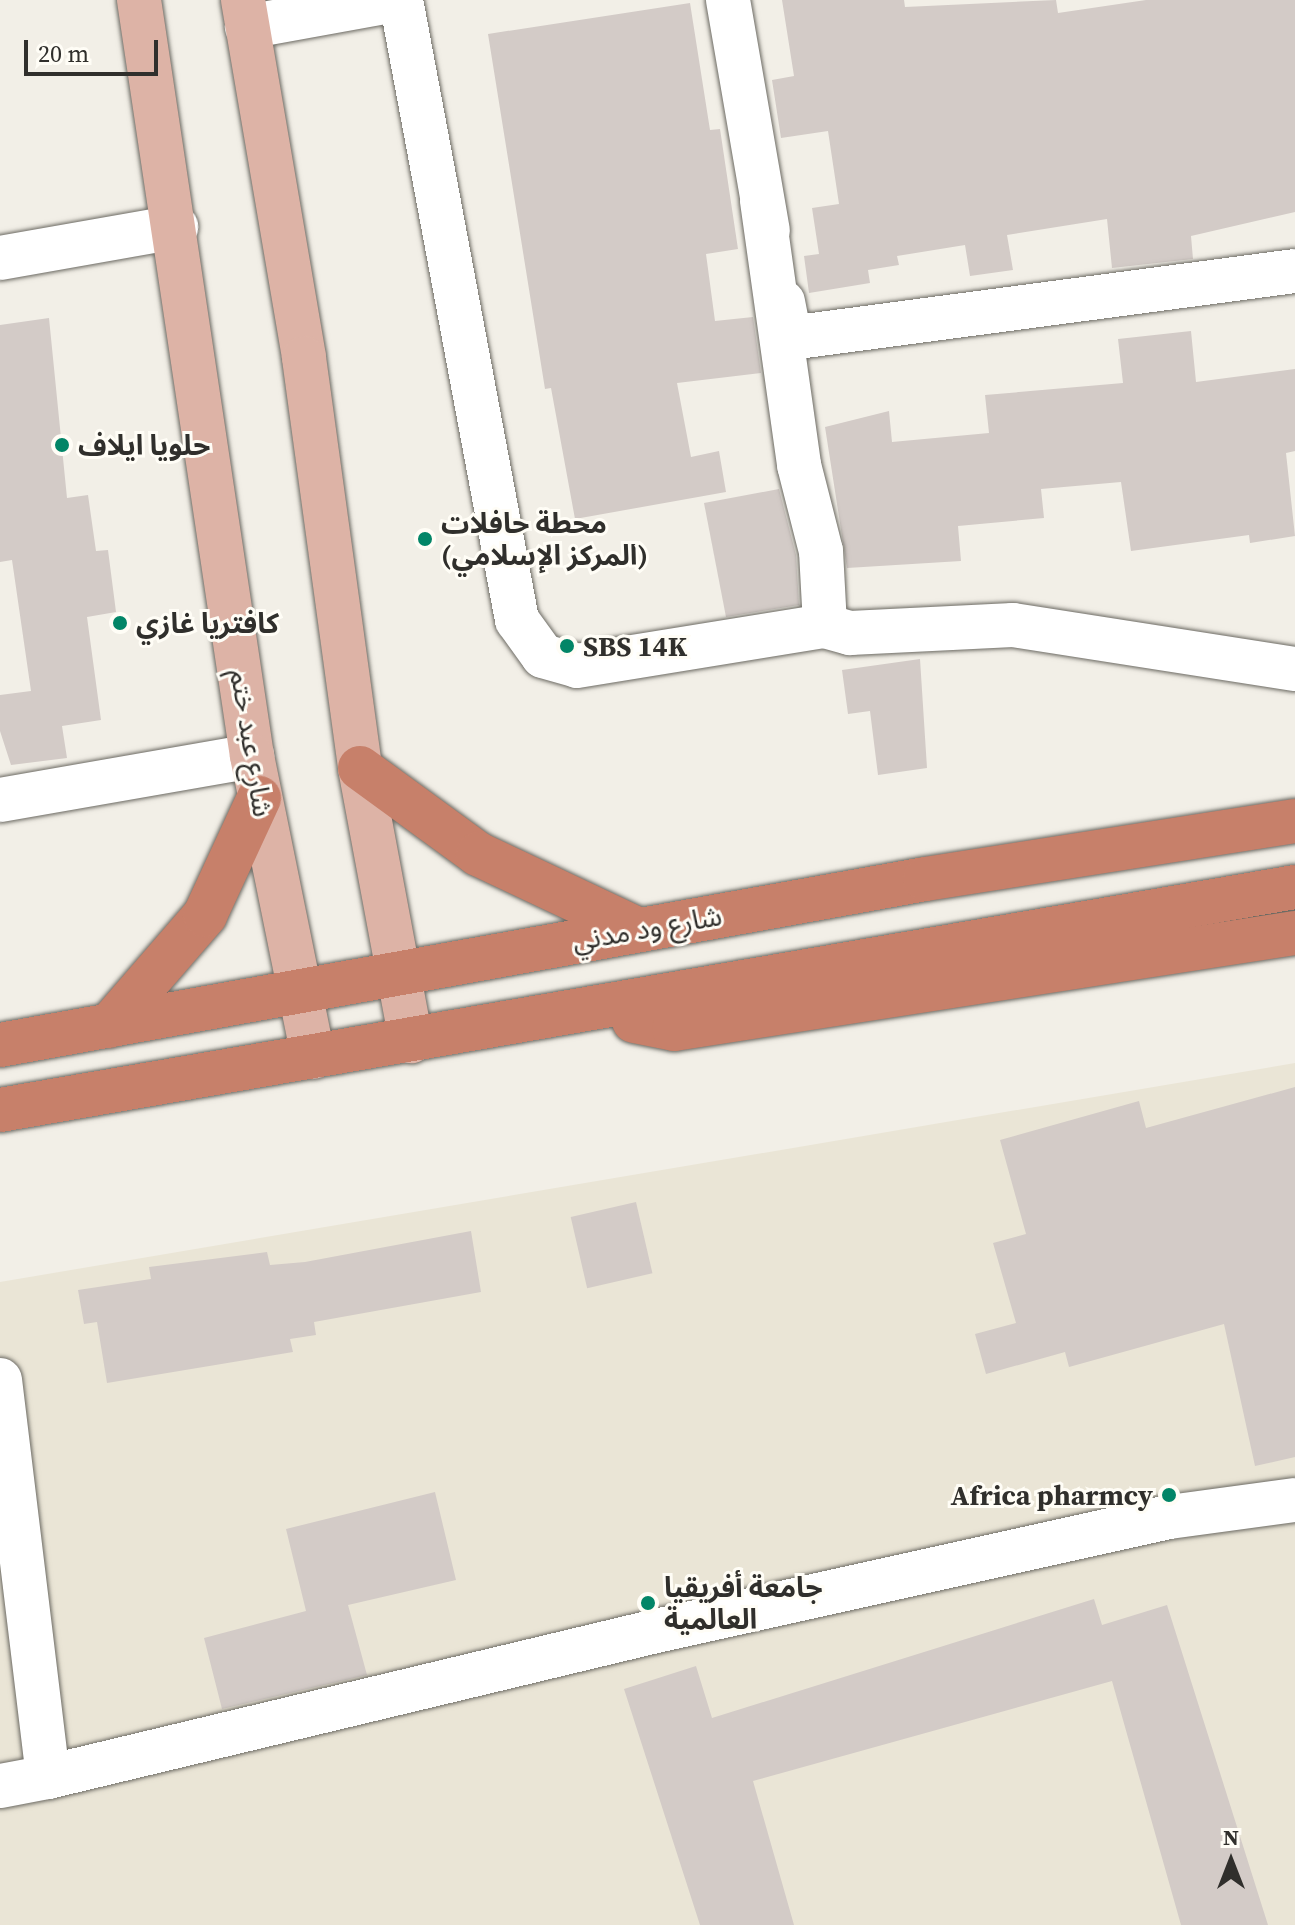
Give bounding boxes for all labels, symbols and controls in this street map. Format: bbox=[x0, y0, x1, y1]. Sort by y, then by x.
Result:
scale bar bbox=[28, 24, 162, 74]
text: 20 m bbox=[38, 37, 89, 70]
place label: حلويا ايلاف bbox=[78, 428, 210, 462]
marker: حلويا ايلاف bbox=[53, 436, 71, 454]
place label: محطة حافلات (المركز الإسلامي) bbox=[441, 506, 648, 572]
marker: محطة حافلات (المركز الإسلامي) bbox=[416, 530, 434, 548]
place label: كافتريا غازي bbox=[136, 606, 279, 640]
marker: كافتريا غازي bbox=[111, 614, 129, 632]
place label: SBS 14K bbox=[583, 629, 687, 663]
marker: SBS 14K bbox=[558, 637, 576, 655]
street label: شارع عبد ختم bbox=[224, 667, 280, 819]
street label: شارع ود مدني bbox=[570, 898, 724, 958]
place label: Africa pharmcy bbox=[951, 1478, 1153, 1512]
marker: Africa pharmcy bbox=[1160, 1486, 1178, 1504]
place label: جامعة أفريقيا العالمية bbox=[664, 1570, 823, 1636]
marker: جامعة أفريقيا العالمية bbox=[639, 1594, 657, 1612]
north arrow bbox=[1191, 1821, 1271, 1901]
text: N bbox=[1223, 1822, 1239, 1852]

